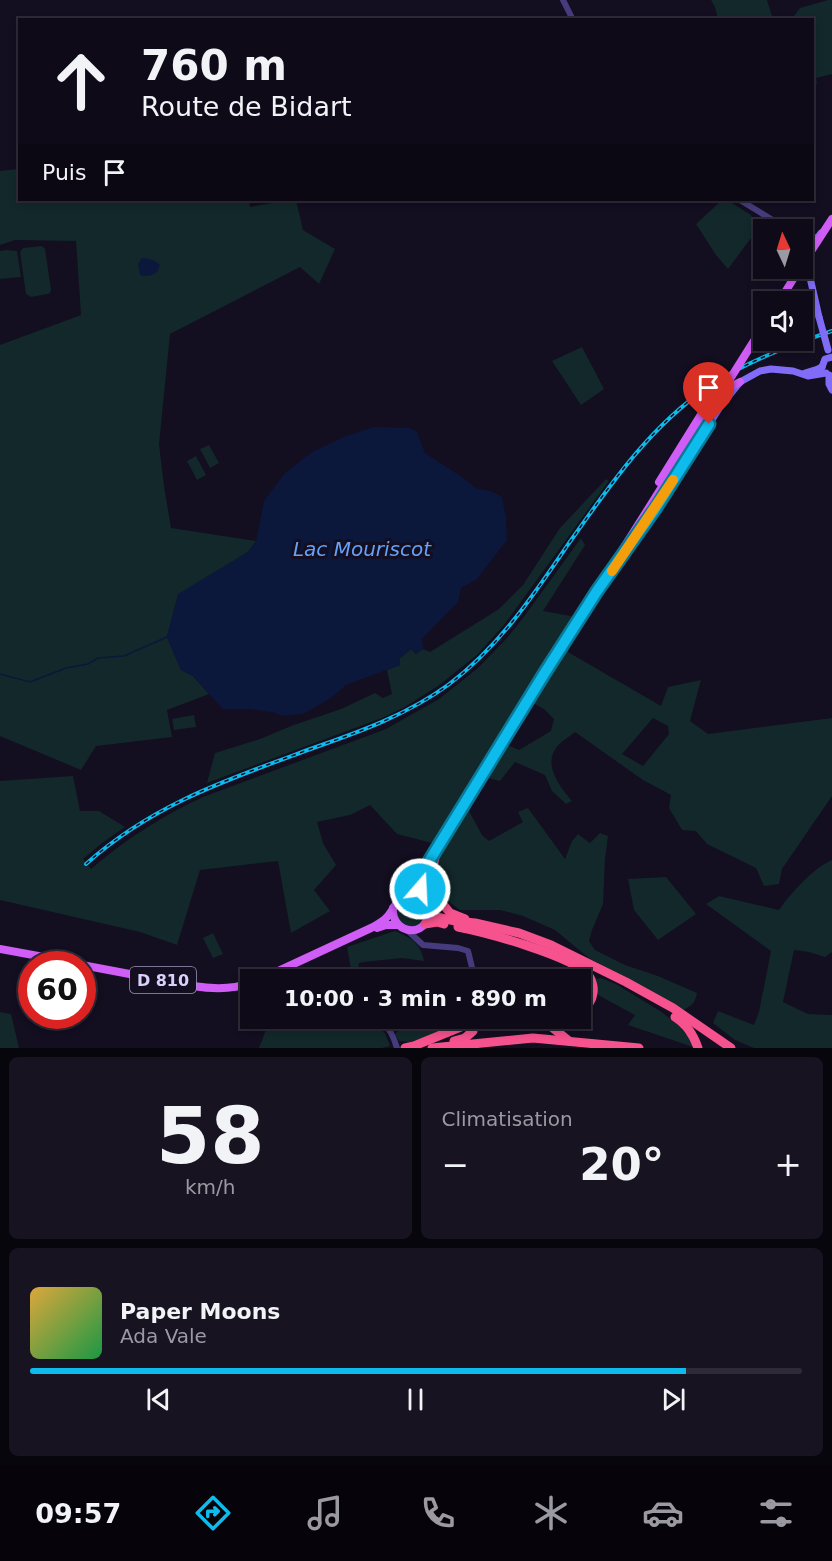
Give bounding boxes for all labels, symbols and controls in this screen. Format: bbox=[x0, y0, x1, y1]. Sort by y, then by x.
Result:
text: 760 m bbox=[141, 41, 287, 90]
icon: ahead bbox=[42, 42, 120, 120]
text: Route de Bidart bbox=[141, 91, 352, 122]
icon: arrive bbox=[98, 156, 131, 189]
text: Puis bbox=[42, 160, 86, 185]
north arrow bbox=[753, 219, 813, 279]
map controls bbox=[753, 219, 813, 351]
button: sound bbox=[753, 291, 813, 351]
pin bbox=[683, 362, 734, 424]
icon: arrive bbox=[692, 371, 725, 404]
water label: Lac Mouriscot bbox=[293, 537, 432, 561]
position arrow bbox=[388, 857, 452, 921]
speed limit sign: 60 bbox=[18, 951, 96, 1029]
road number: D 810 bbox=[130, 967, 196, 993]
text: 10:00 · 3 min · 890 m bbox=[284, 986, 547, 1011]
text: 58 bbox=[156, 1091, 265, 1181]
text: Climatisation bbox=[442, 1107, 573, 1131]
text: 20° bbox=[579, 1138, 664, 1191]
text: − bbox=[442, 1145, 469, 1184]
text: + bbox=[774, 1145, 802, 1184]
text: km/h bbox=[185, 1175, 235, 1199]
text: Paper Moons bbox=[120, 1299, 280, 1324]
text: Ada Vale bbox=[120, 1324, 207, 1348]
icon: previous bbox=[142, 1383, 175, 1416]
icon: pause bbox=[399, 1383, 432, 1416]
icon: next bbox=[657, 1383, 690, 1416]
icon: directions bbox=[192, 1492, 234, 1534]
icon: music bbox=[304, 1492, 346, 1534]
icon: phone bbox=[417, 1492, 459, 1534]
icon: climate bbox=[530, 1492, 572, 1534]
icon: car bbox=[642, 1492, 684, 1534]
icon: filters bbox=[755, 1492, 797, 1534]
text: 09:57 bbox=[35, 1498, 121, 1529]

